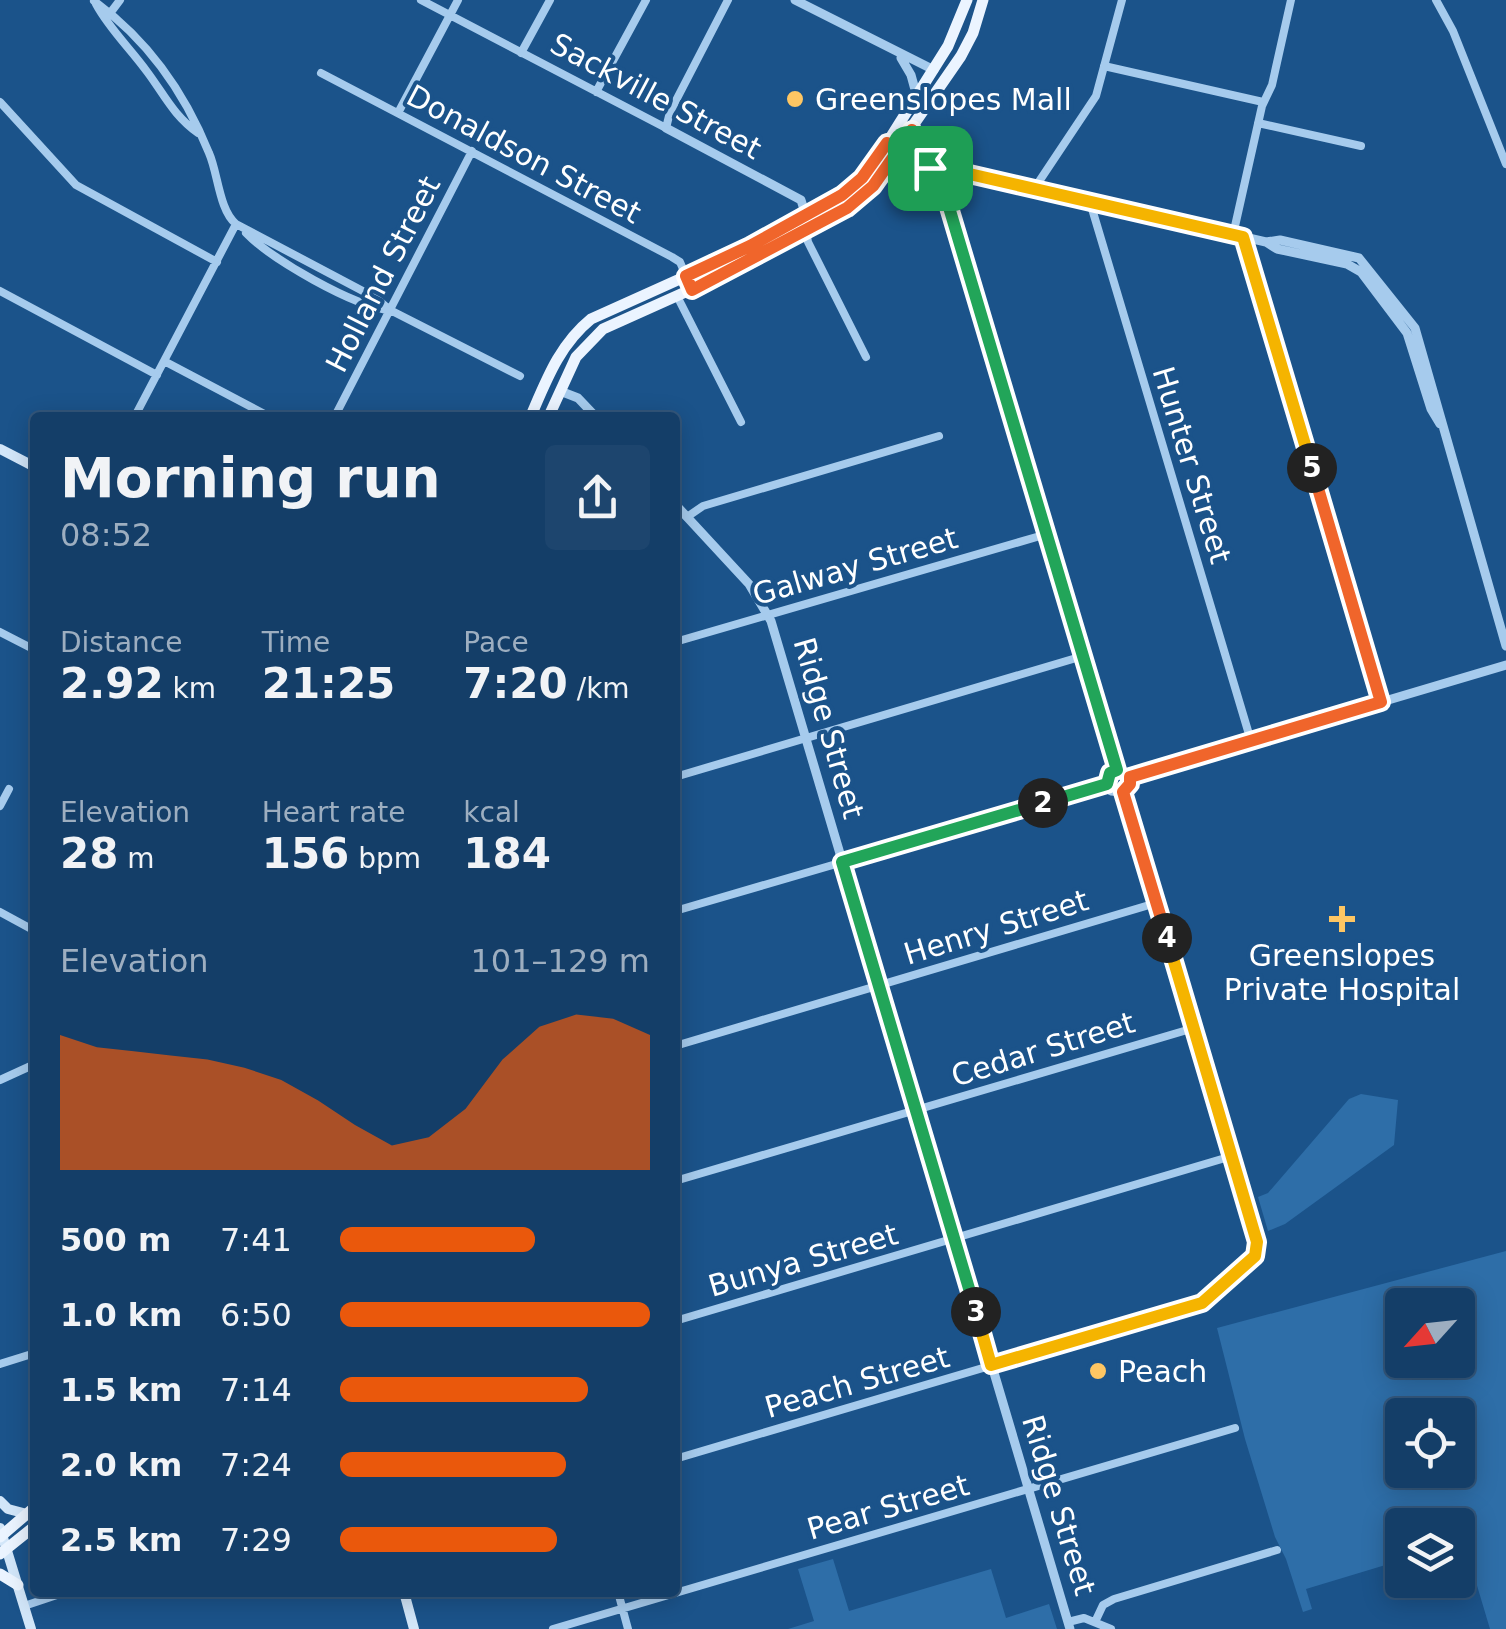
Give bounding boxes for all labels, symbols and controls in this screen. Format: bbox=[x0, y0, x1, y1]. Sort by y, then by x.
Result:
street label: Sackville Street bbox=[545, 26, 767, 166]
street label: Donaldson Street bbox=[401, 78, 647, 231]
place label: Greenslopes Mall bbox=[815, 82, 1072, 117]
marker: Greenslopes Mall bbox=[784, 88, 806, 110]
pin bbox=[888, 126, 973, 211]
icon: arrive bbox=[903, 141, 958, 196]
street label: Holland Street bbox=[319, 170, 447, 378]
street label: Hunter Street bbox=[1145, 362, 1239, 568]
pin: 5 bbox=[1287, 443, 1337, 493]
button: share bbox=[545, 445, 650, 550]
text: Morning run bbox=[60, 446, 441, 510]
text: 5 bbox=[1302, 451, 1322, 484]
text: 08:52 bbox=[60, 516, 152, 554]
street label: Galway Street bbox=[749, 520, 962, 612]
text: Distance bbox=[60, 626, 182, 659]
text: Time bbox=[262, 626, 330, 659]
text: Pace bbox=[463, 626, 529, 659]
street label: Ridge Street bbox=[786, 634, 872, 823]
text: 2.92 bbox=[60, 659, 164, 708]
text: 21:25 bbox=[262, 659, 395, 708]
text: 7:20 bbox=[463, 659, 568, 708]
text: km bbox=[164, 672, 216, 705]
text: /km bbox=[568, 672, 630, 705]
pin: 2 bbox=[1018, 778, 1068, 828]
text: 2 bbox=[1033, 786, 1053, 819]
text: Elevation bbox=[60, 796, 190, 829]
text: Heart rate bbox=[262, 796, 405, 829]
text: kcal bbox=[463, 796, 520, 829]
text: 28 bbox=[60, 829, 118, 878]
text: 156 bbox=[262, 829, 349, 878]
text: 184 bbox=[463, 829, 551, 878]
text: m bbox=[118, 842, 155, 875]
text: bpm bbox=[349, 842, 421, 875]
street label: Henry Street bbox=[900, 882, 1093, 972]
marker: Greenslopes Private Hospital bbox=[1329, 906, 1355, 932]
pin: 4 bbox=[1142, 913, 1192, 963]
text: 4 bbox=[1157, 921, 1177, 954]
place label: Greenslopes Private Hospital bbox=[1224, 938, 1460, 1007]
text: Elevation bbox=[60, 942, 209, 980]
text: 101–129 m bbox=[471, 942, 650, 980]
street label: Cedar Street bbox=[947, 1004, 1139, 1093]
street label: Bunya Street bbox=[704, 1216, 902, 1304]
text: 500 m bbox=[60, 1221, 171, 1259]
text: 7:41 bbox=[220, 1221, 292, 1259]
pin: 3 bbox=[951, 1287, 1001, 1337]
north arrow bbox=[1385, 1288, 1475, 1378]
map controls bbox=[1385, 1288, 1475, 1598]
text: 3 bbox=[966, 1295, 986, 1328]
text: 1.0 km bbox=[60, 1296, 182, 1334]
text: 6:50 bbox=[220, 1296, 292, 1334]
street label: Peach Street bbox=[761, 1339, 953, 1425]
place label: Peach bbox=[1118, 1354, 1207, 1389]
marker: Peach bbox=[1087, 1360, 1109, 1382]
text: 1.5 km bbox=[60, 1371, 182, 1409]
text: 7:14 bbox=[220, 1371, 292, 1409]
button: locate bbox=[1385, 1398, 1475, 1488]
street label: Ridge Street bbox=[1015, 1411, 1103, 1599]
text: 2.0 km bbox=[60, 1446, 182, 1484]
text: 7:24 bbox=[220, 1446, 292, 1484]
street label: Pear Street bbox=[803, 1467, 973, 1547]
button: layers bbox=[1385, 1508, 1475, 1598]
text: 2.5 km bbox=[60, 1521, 182, 1559]
text: 7:29 bbox=[220, 1521, 292, 1559]

